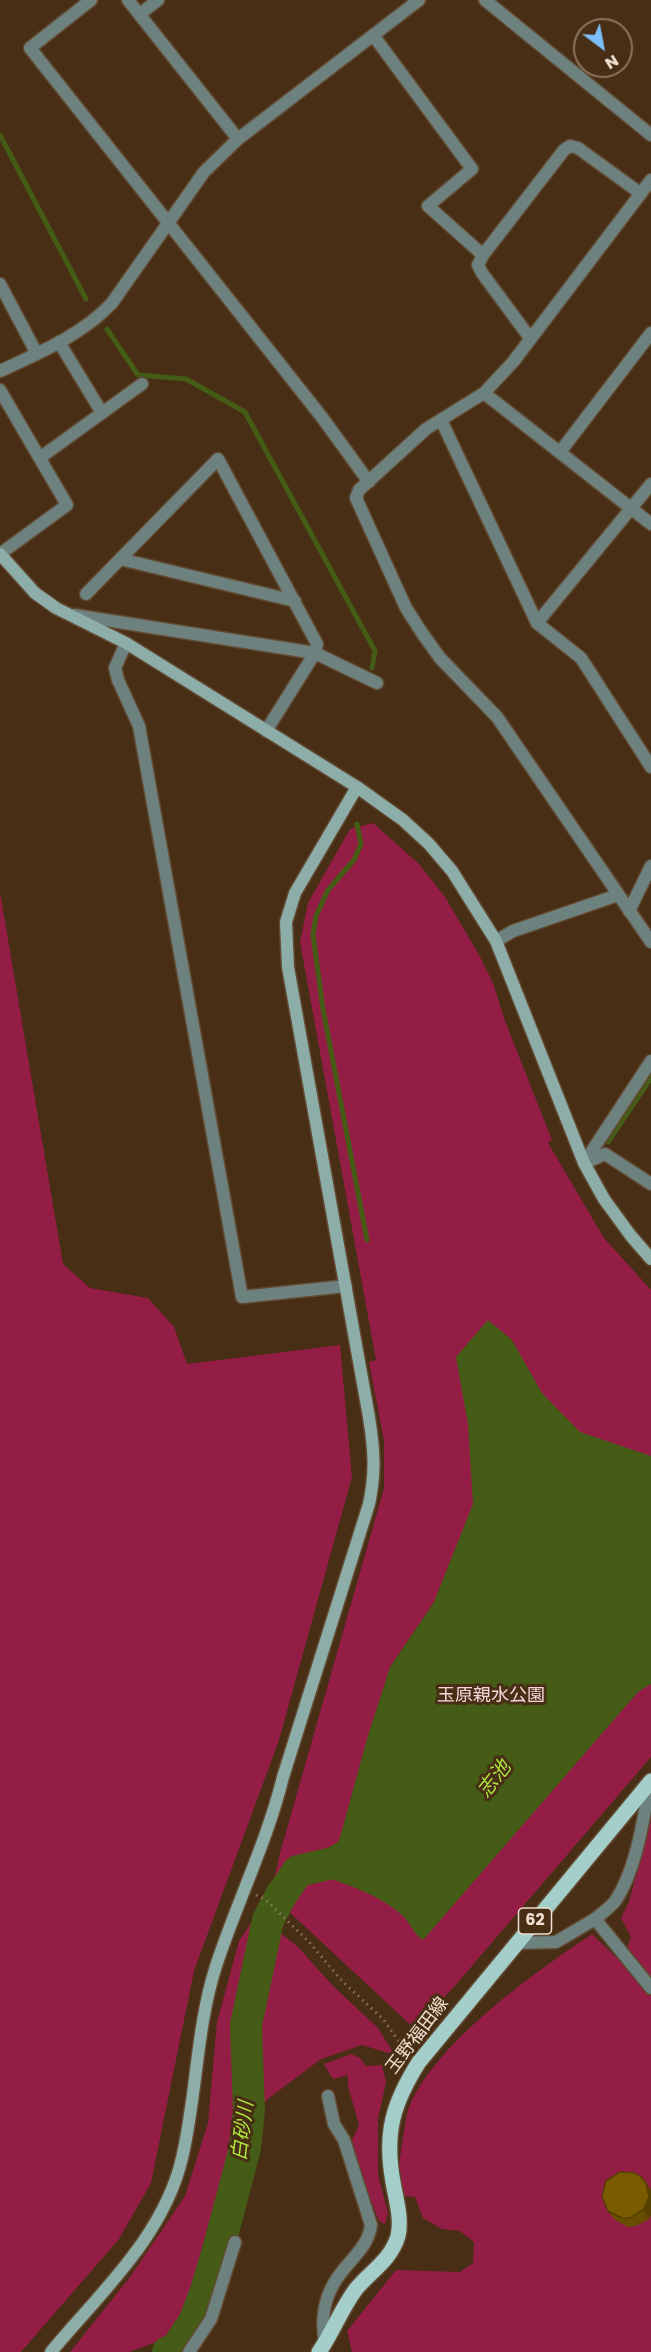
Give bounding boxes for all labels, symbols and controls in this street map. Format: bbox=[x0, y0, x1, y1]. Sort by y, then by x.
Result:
north arrow bbox=[573, 18, 633, 78]
text: N bbox=[601, 49, 623, 75]
park label: 玉原親水公園 bbox=[437, 1685, 545, 1707]
water label: 志池 bbox=[473, 1757, 517, 1803]
road number: 62 bbox=[518, 1908, 552, 1934]
street label: 玉野福田線 bbox=[382, 1994, 454, 2078]
water label: 白砂川 bbox=[228, 2100, 260, 2162]

